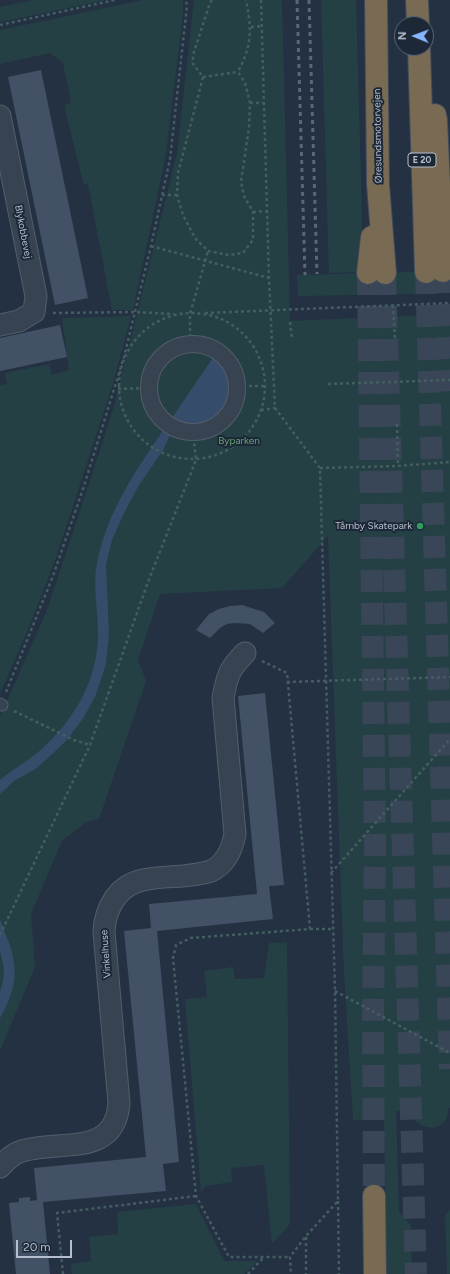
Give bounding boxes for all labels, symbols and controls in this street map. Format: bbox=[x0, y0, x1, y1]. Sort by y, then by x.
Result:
north arrow bbox=[394, 16, 434, 56]
text: N bbox=[396, 31, 409, 40]
street label: Øresundsmotorvejen bbox=[371, 89, 385, 183]
road number: E 20 bbox=[408, 153, 436, 167]
street label: Blykobbevej bbox=[12, 204, 34, 260]
park label: Byparken bbox=[218, 435, 260, 447]
place label: Tårnby Skatepark bbox=[335, 520, 412, 532]
marker: Tårnby Skatepark bbox=[415, 521, 425, 531]
street label: Vinkelhuse bbox=[98, 929, 114, 979]
scale bar bbox=[18, 1232, 74, 1258]
text: 20 m bbox=[23, 1240, 51, 1254]

